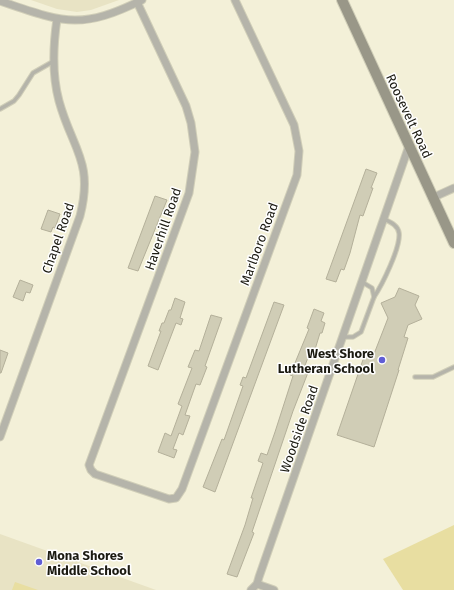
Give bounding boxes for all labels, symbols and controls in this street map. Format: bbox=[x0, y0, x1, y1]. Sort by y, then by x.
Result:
street label: Roosevelt Road bbox=[383, 71, 435, 161]
street label: Haverhill Road bbox=[142, 186, 184, 272]
street label: Chapel Road bbox=[39, 201, 77, 275]
street label: Marlboro Road bbox=[237, 201, 281, 287]
place label: West Shore Lutheran School bbox=[278, 346, 374, 376]
marker: West Shore Lutheran School bbox=[377, 355, 387, 365]
street label: Woodside Road bbox=[277, 383, 321, 475]
place label: Mona Shores Middle School bbox=[47, 548, 131, 578]
marker: Mona Shores Middle School bbox=[34, 557, 44, 567]

